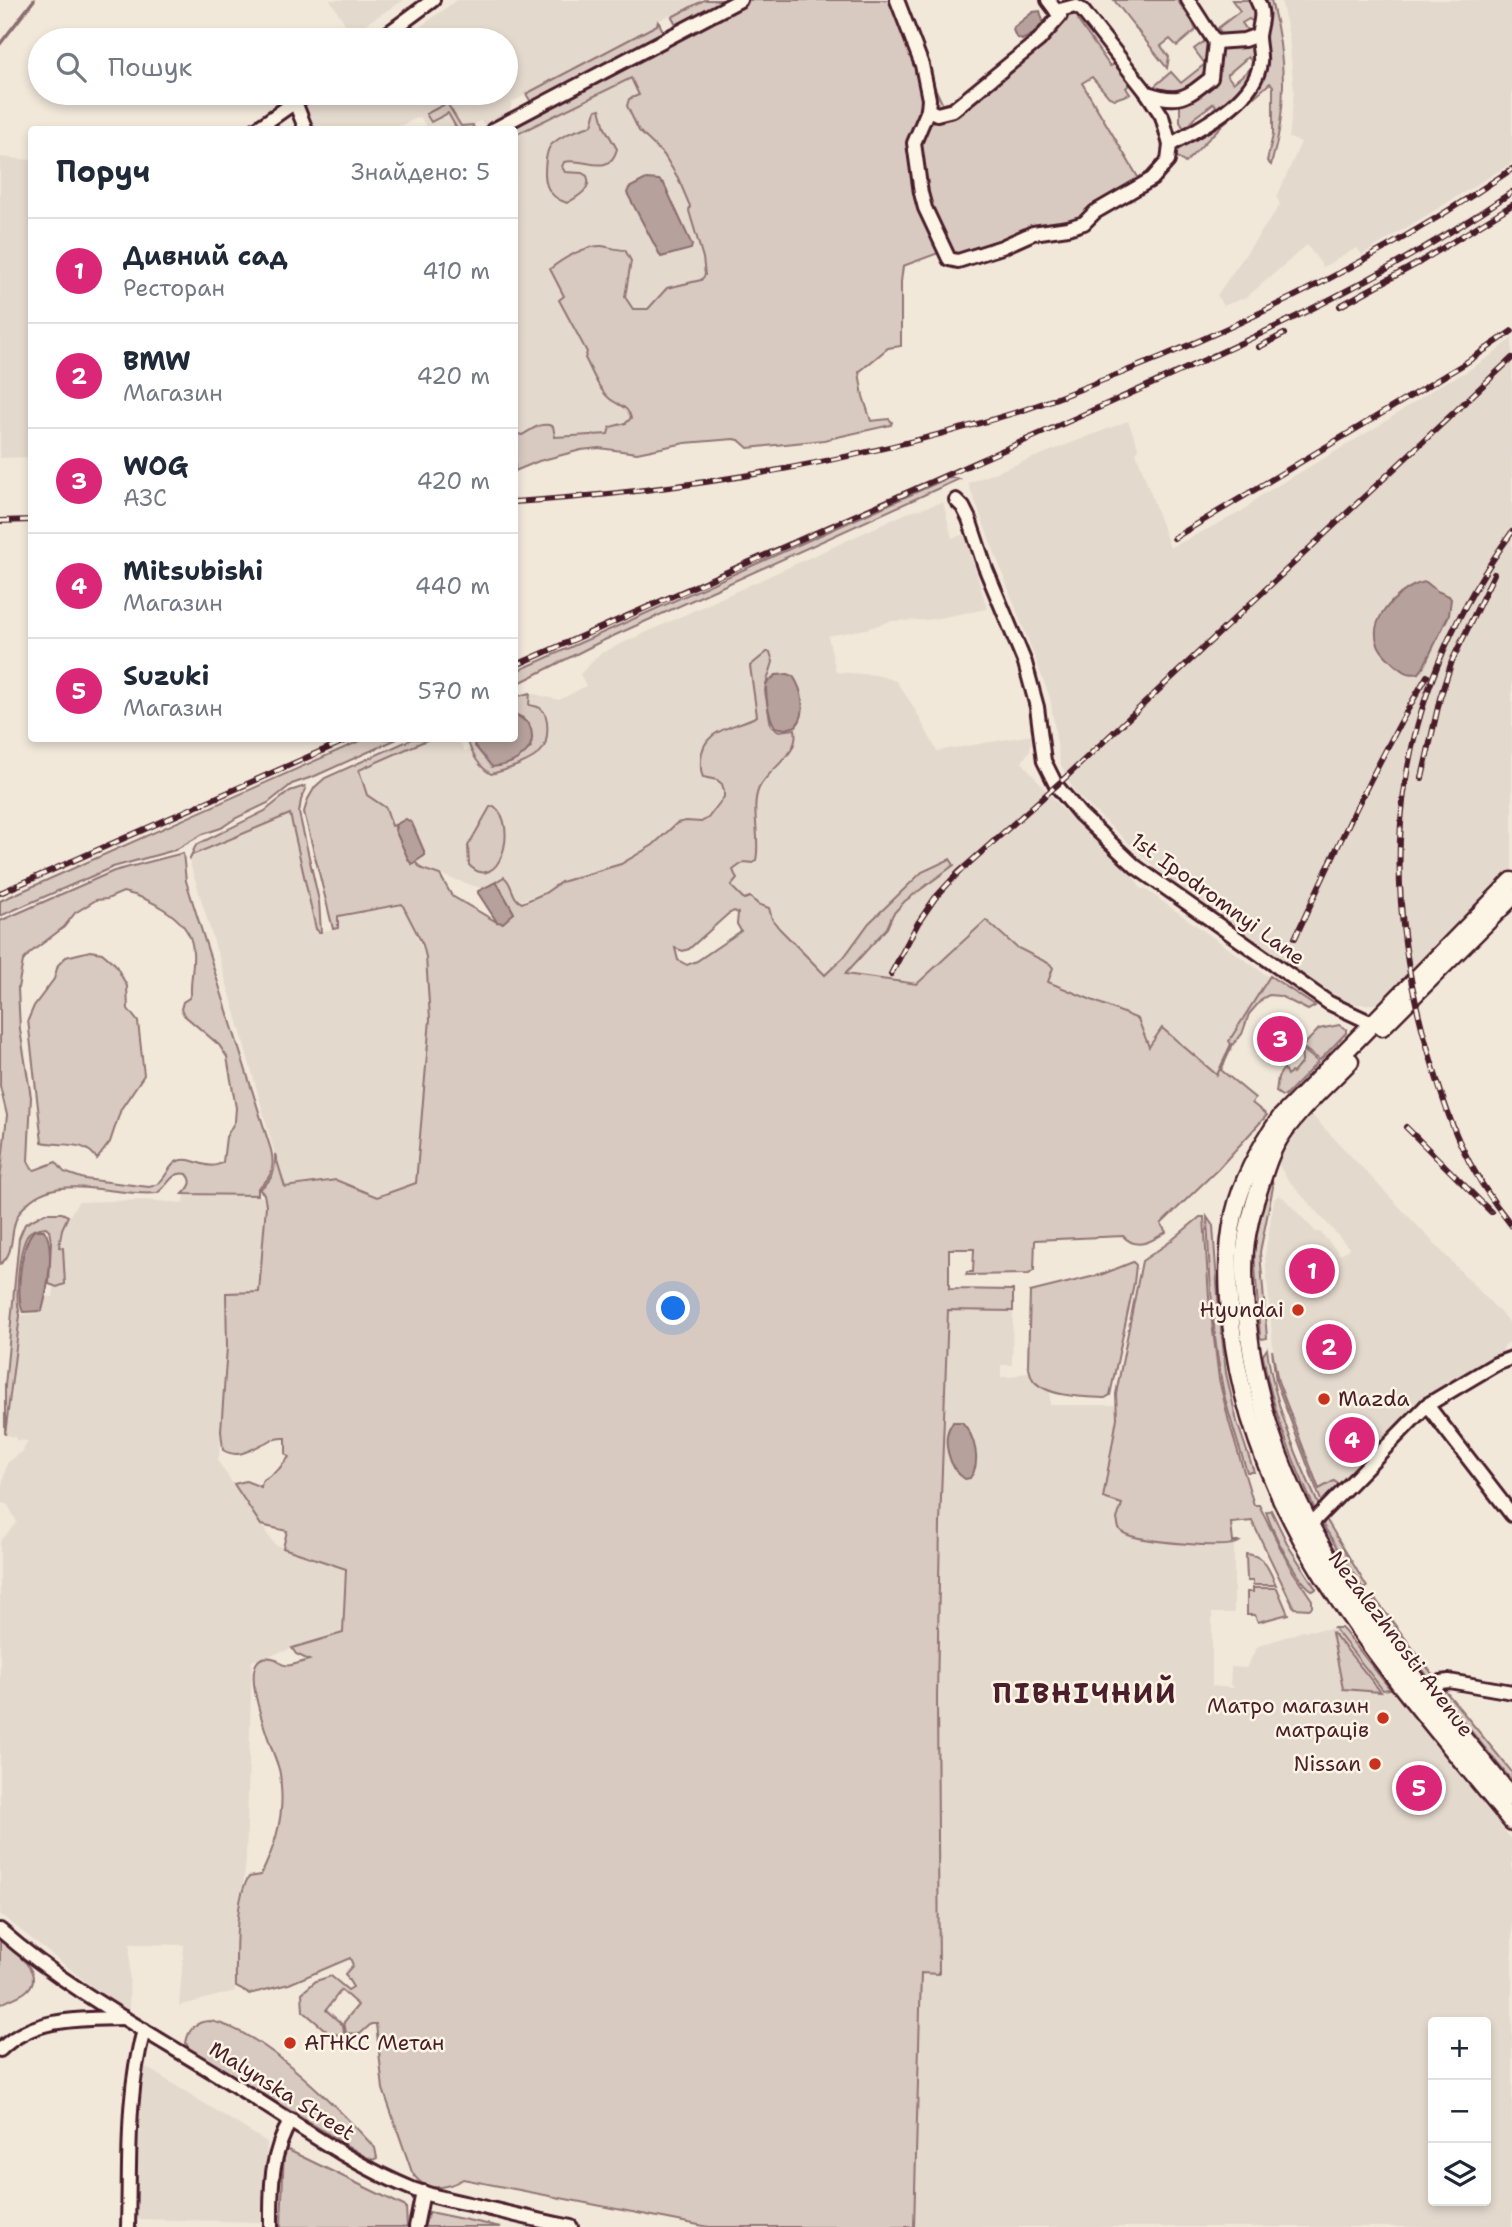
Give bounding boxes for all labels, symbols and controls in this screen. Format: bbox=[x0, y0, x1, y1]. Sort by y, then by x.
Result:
search box bbox=[28, 28, 518, 105]
icon: search bbox=[52, 48, 90, 86]
text: Пошук bbox=[108, 49, 192, 84]
text: Поруч bbox=[56, 151, 150, 192]
text: Знайдено: 5 bbox=[351, 157, 490, 187]
text: Дивний сад bbox=[123, 238, 288, 273]
text: 1 bbox=[74, 256, 84, 286]
text: 410 m bbox=[422, 256, 490, 286]
text: Ресторан bbox=[123, 273, 225, 303]
text: BMW bbox=[123, 343, 191, 378]
text: 2 bbox=[71, 361, 87, 391]
text: 420 m bbox=[416, 361, 490, 391]
text: Магазин bbox=[123, 378, 223, 408]
text: WOG bbox=[123, 448, 188, 483]
text: 3 bbox=[71, 466, 87, 496]
text: 420 m bbox=[416, 466, 490, 496]
text: АЗС bbox=[123, 483, 167, 513]
text: Mitsubishi bbox=[123, 553, 263, 588]
text: 4 bbox=[71, 571, 87, 601]
text: 440 m bbox=[415, 571, 490, 601]
text: Магазин bbox=[123, 588, 223, 618]
text: Suzuki bbox=[123, 658, 209, 693]
text: 5 bbox=[72, 676, 86, 706]
text: 570 m bbox=[418, 676, 490, 706]
text: Магазин bbox=[123, 693, 223, 723]
street label: 1st Ipodromnyi Lane bbox=[1125, 826, 1311, 972]
pin: 3 bbox=[1257, 1013, 1303, 1065]
pin: 1 bbox=[1289, 1245, 1335, 1297]
your location bbox=[656, 1291, 690, 1325]
place label: Hyundai bbox=[1200, 1296, 1284, 1324]
marker: Hyundai bbox=[1290, 1302, 1306, 1318]
pin: 2 bbox=[1306, 1321, 1352, 1373]
place label: Mazda bbox=[1338, 1385, 1410, 1413]
marker: Mazda bbox=[1316, 1391, 1332, 1407]
pin: 4 bbox=[1329, 1414, 1375, 1466]
street label: Nezalezhnosti Avenue bbox=[1322, 1545, 1480, 1743]
district label: ПІВНІЧНИЙ bbox=[993, 1674, 1178, 1712]
place label: Матро магазин матраців bbox=[1207, 1692, 1369, 1744]
marker: Матро магазин матраців bbox=[1375, 1710, 1391, 1726]
place label: Nissan bbox=[1294, 1750, 1361, 1778]
marker: Nissan bbox=[1367, 1756, 1383, 1772]
pin: 5 bbox=[1396, 1762, 1442, 1814]
map controls bbox=[1428, 2017, 1491, 2206]
button: + bbox=[1428, 2017, 1491, 2080]
place label: АГНКС Метан bbox=[304, 2029, 444, 2057]
street label: Malynska Street bbox=[204, 2035, 360, 2147]
marker: АГНКС Метан bbox=[282, 2035, 298, 2051]
button: − bbox=[1428, 2080, 1491, 2143]
button: layers bbox=[1428, 2143, 1491, 2206]

